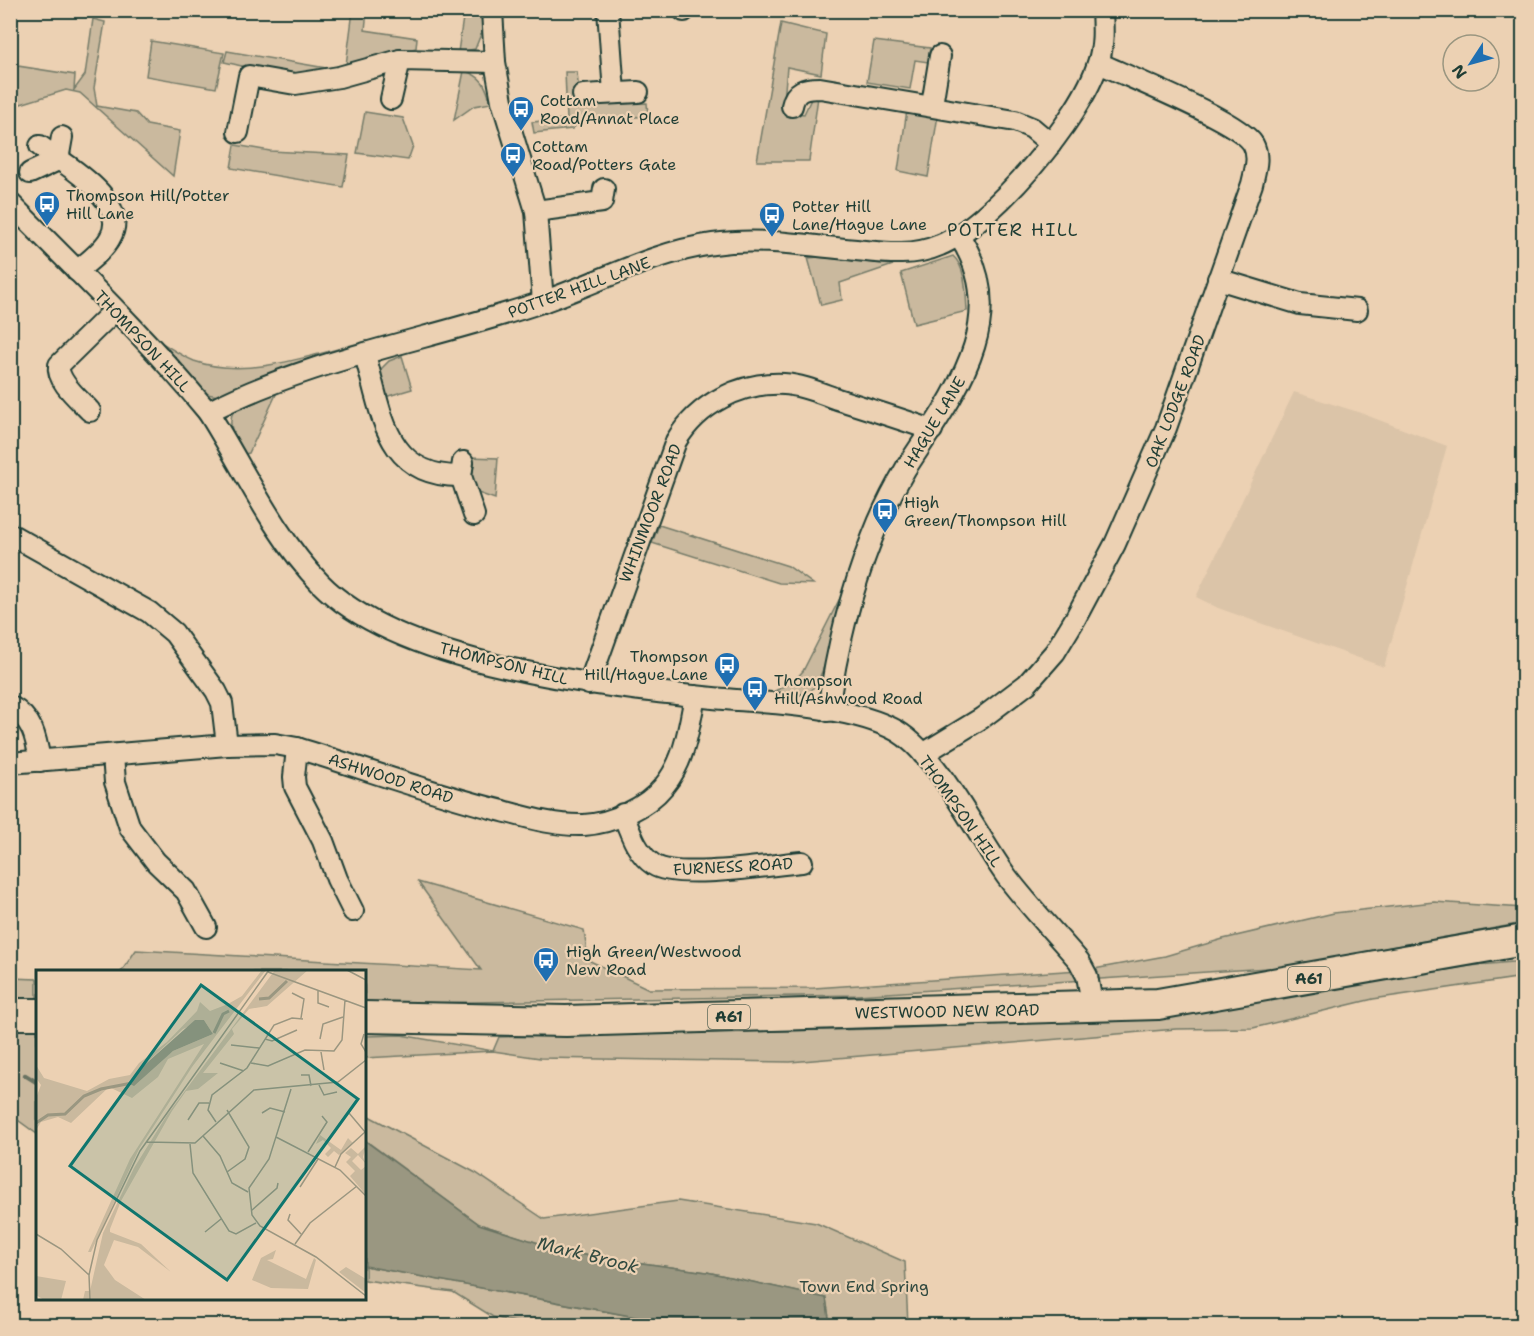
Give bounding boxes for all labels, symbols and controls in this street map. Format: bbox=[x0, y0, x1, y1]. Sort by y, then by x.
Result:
north arrow bbox=[1441, 33, 1501, 93]
text: N bbox=[1447, 60, 1471, 83]
place label: Cottam Road/Annat Place bbox=[540, 90, 680, 129]
bus stop icon: Cottam Road/Annat Place bbox=[506, 94, 536, 132]
place label: Cottam Road/Potters Gate bbox=[532, 136, 676, 175]
bus stop icon: Cottam Road/Potters Gate bbox=[498, 140, 528, 178]
place label: Thompson Hill/Potter Hill Lane bbox=[66, 185, 230, 224]
bus stop icon: Thompson Hill/Potter Hill Lane bbox=[32, 189, 62, 227]
place label: Potter Hill Lane/Hague Lane bbox=[792, 196, 927, 235]
bus stop icon: Potter Hill Lane/Hague Lane bbox=[757, 200, 787, 238]
district label: POTTER HILL bbox=[947, 218, 1079, 242]
street label: POTTER HILL LANE bbox=[505, 252, 653, 323]
street label: THOMPSON HILL bbox=[90, 286, 195, 397]
street label: OAK LODGE ROAD bbox=[1140, 332, 1211, 471]
street label: HAGUE LANE bbox=[899, 372, 970, 472]
street label: WHINMOOR ROAD bbox=[614, 441, 687, 585]
place label: High Green/Thompson Hill bbox=[904, 492, 1067, 531]
bus stop icon: High Green/Thompson Hill bbox=[870, 496, 900, 534]
street label: THOMPSON HILL bbox=[437, 637, 571, 690]
place label: Thompson Hill/Hague Lane bbox=[584, 646, 708, 685]
bus stop icon: Thompson Hill/Hague Lane bbox=[712, 650, 742, 688]
place label: Thompson Hill/Ashwood Road bbox=[774, 670, 923, 709]
bus stop icon: Thompson Hill/Ashwood Road bbox=[740, 674, 770, 712]
street label: ASHWOOD ROAD bbox=[326, 748, 456, 809]
street label: THOMPSON HILL bbox=[914, 751, 1007, 872]
street label: FURNESS ROAD bbox=[673, 853, 794, 880]
place label: High Green/Westwood New Road bbox=[566, 941, 741, 980]
bus stop icon: High Green/Westwood New Road bbox=[531, 945, 561, 983]
road number: A61 bbox=[1288, 967, 1330, 991]
inset map bbox=[36, 970, 366, 1300]
street label: WESTWOOD NEW ROAD bbox=[854, 999, 1040, 1024]
road number: A61 bbox=[708, 1005, 750, 1029]
water label: Mark Brook bbox=[535, 1231, 642, 1279]
park label: Town End Spring bbox=[799, 1276, 929, 1297]

